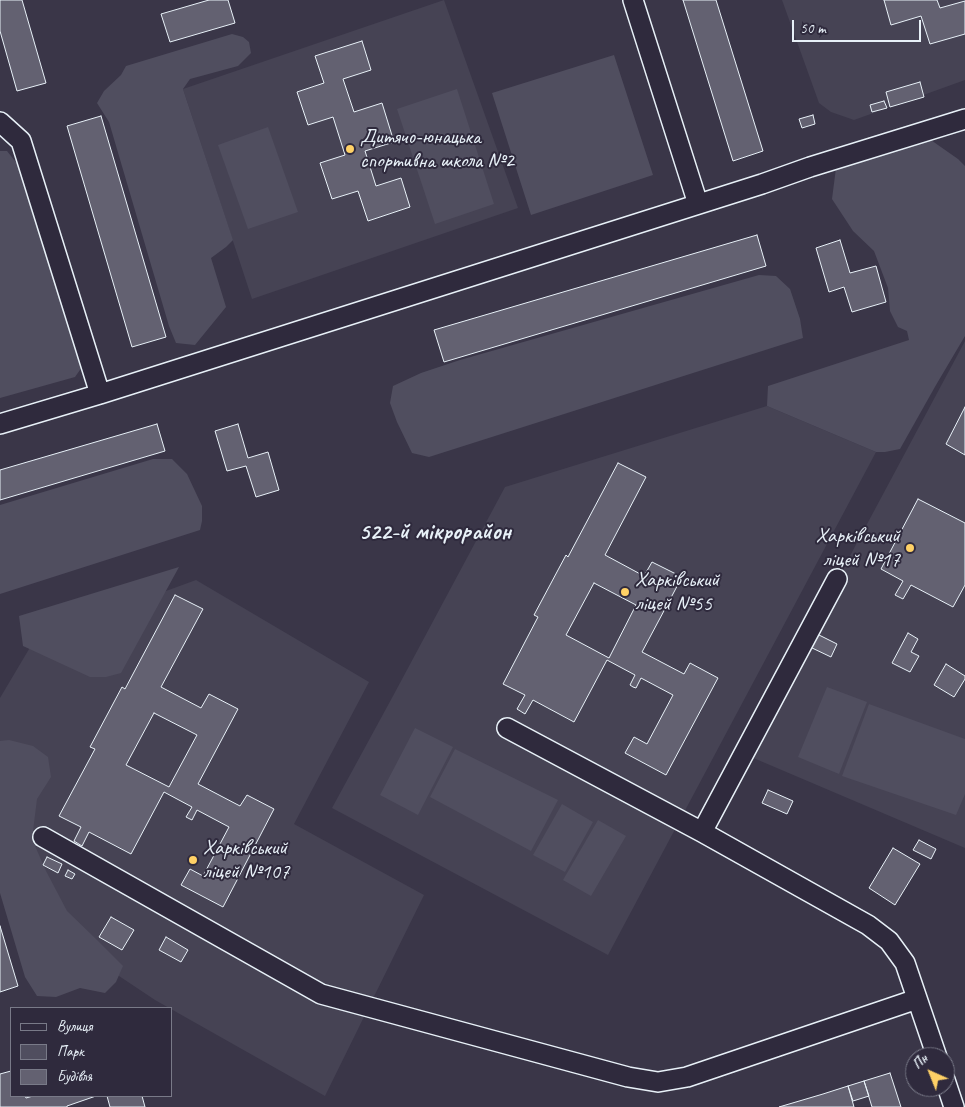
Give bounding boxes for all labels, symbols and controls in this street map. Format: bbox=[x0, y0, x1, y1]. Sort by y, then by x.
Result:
scale bar bbox=[795, 10, 924, 42]
text: 50 m bbox=[800, 19, 826, 38]
place label: Дитячо-юнацька спортивна школа №2 bbox=[360, 124, 514, 174]
marker: Дитячо-юнацька спортивна школа №2 bbox=[344, 143, 356, 155]
district label: 522-й мікрорайон bbox=[359, 519, 511, 547]
place label: Харківський ліцей №17 bbox=[816, 523, 900, 573]
marker: Харківський ліцей №17 bbox=[904, 542, 916, 554]
place label: Харківський ліцей №55 bbox=[635, 567, 719, 617]
marker: Харківський ліцей №55 bbox=[619, 586, 631, 598]
place label: Харківський ліцей №107 bbox=[203, 835, 289, 885]
marker: Харківський ліцей №107 bbox=[187, 854, 199, 866]
legend bbox=[10, 1007, 172, 1097]
text: Вулиця bbox=[57, 1017, 93, 1036]
text: Парк bbox=[57, 1042, 84, 1061]
north arrow bbox=[905, 1047, 955, 1097]
text: Пн bbox=[909, 1050, 931, 1073]
text: Будівля bbox=[57, 1067, 92, 1086]

